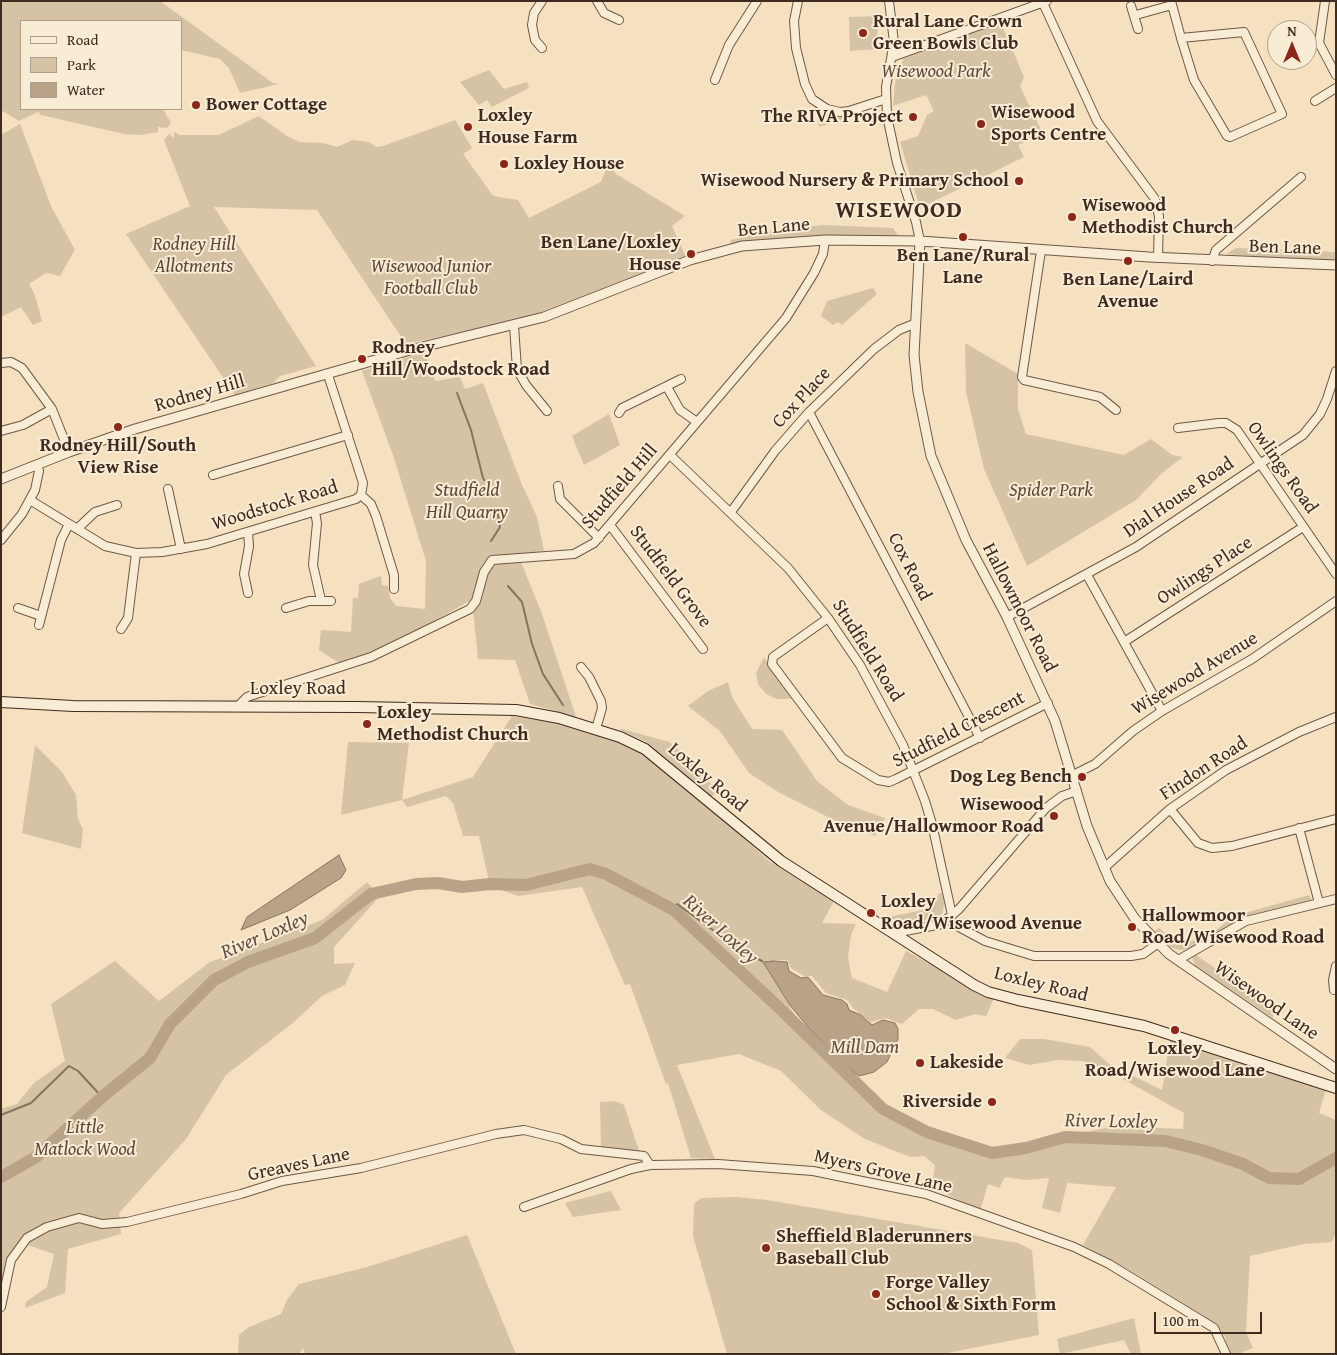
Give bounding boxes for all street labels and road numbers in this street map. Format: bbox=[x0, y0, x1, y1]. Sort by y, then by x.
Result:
street label: Ben Lane bbox=[737, 213, 811, 243]
street label: Ben Lane bbox=[1248, 235, 1322, 261]
street label: Cox Place bbox=[768, 363, 836, 433]
street label: Rodney Hill bbox=[152, 370, 248, 418]
street label: Owlings Road bbox=[1242, 418, 1322, 518]
street label: Studfield Hill bbox=[577, 440, 663, 534]
street label: Dial House Road bbox=[1119, 453, 1239, 543]
street label: Woodstock Road bbox=[209, 476, 341, 536]
street label: Studfield Grove bbox=[624, 521, 716, 633]
street label: Cox Road bbox=[882, 529, 936, 605]
street label: Owlings Place bbox=[1153, 532, 1257, 610]
street label: Hallowmoor Road bbox=[977, 540, 1061, 676]
street label: Studfield Road bbox=[827, 596, 907, 706]
street label: Wisewood Avenue bbox=[1128, 627, 1262, 721]
street label: Loxley Road bbox=[250, 678, 346, 700]
street label: Studfield Crescent bbox=[889, 687, 1029, 773]
street label: Findon Road bbox=[1156, 732, 1252, 806]
street label: Loxley Road bbox=[663, 738, 751, 818]
street label: Wisewood Lane bbox=[1209, 956, 1323, 1046]
street label: Loxley Road bbox=[992, 962, 1090, 1008]
street label: Greaves Lane bbox=[246, 1143, 352, 1187]
street label: Myers Grove Lane bbox=[812, 1145, 954, 1199]

